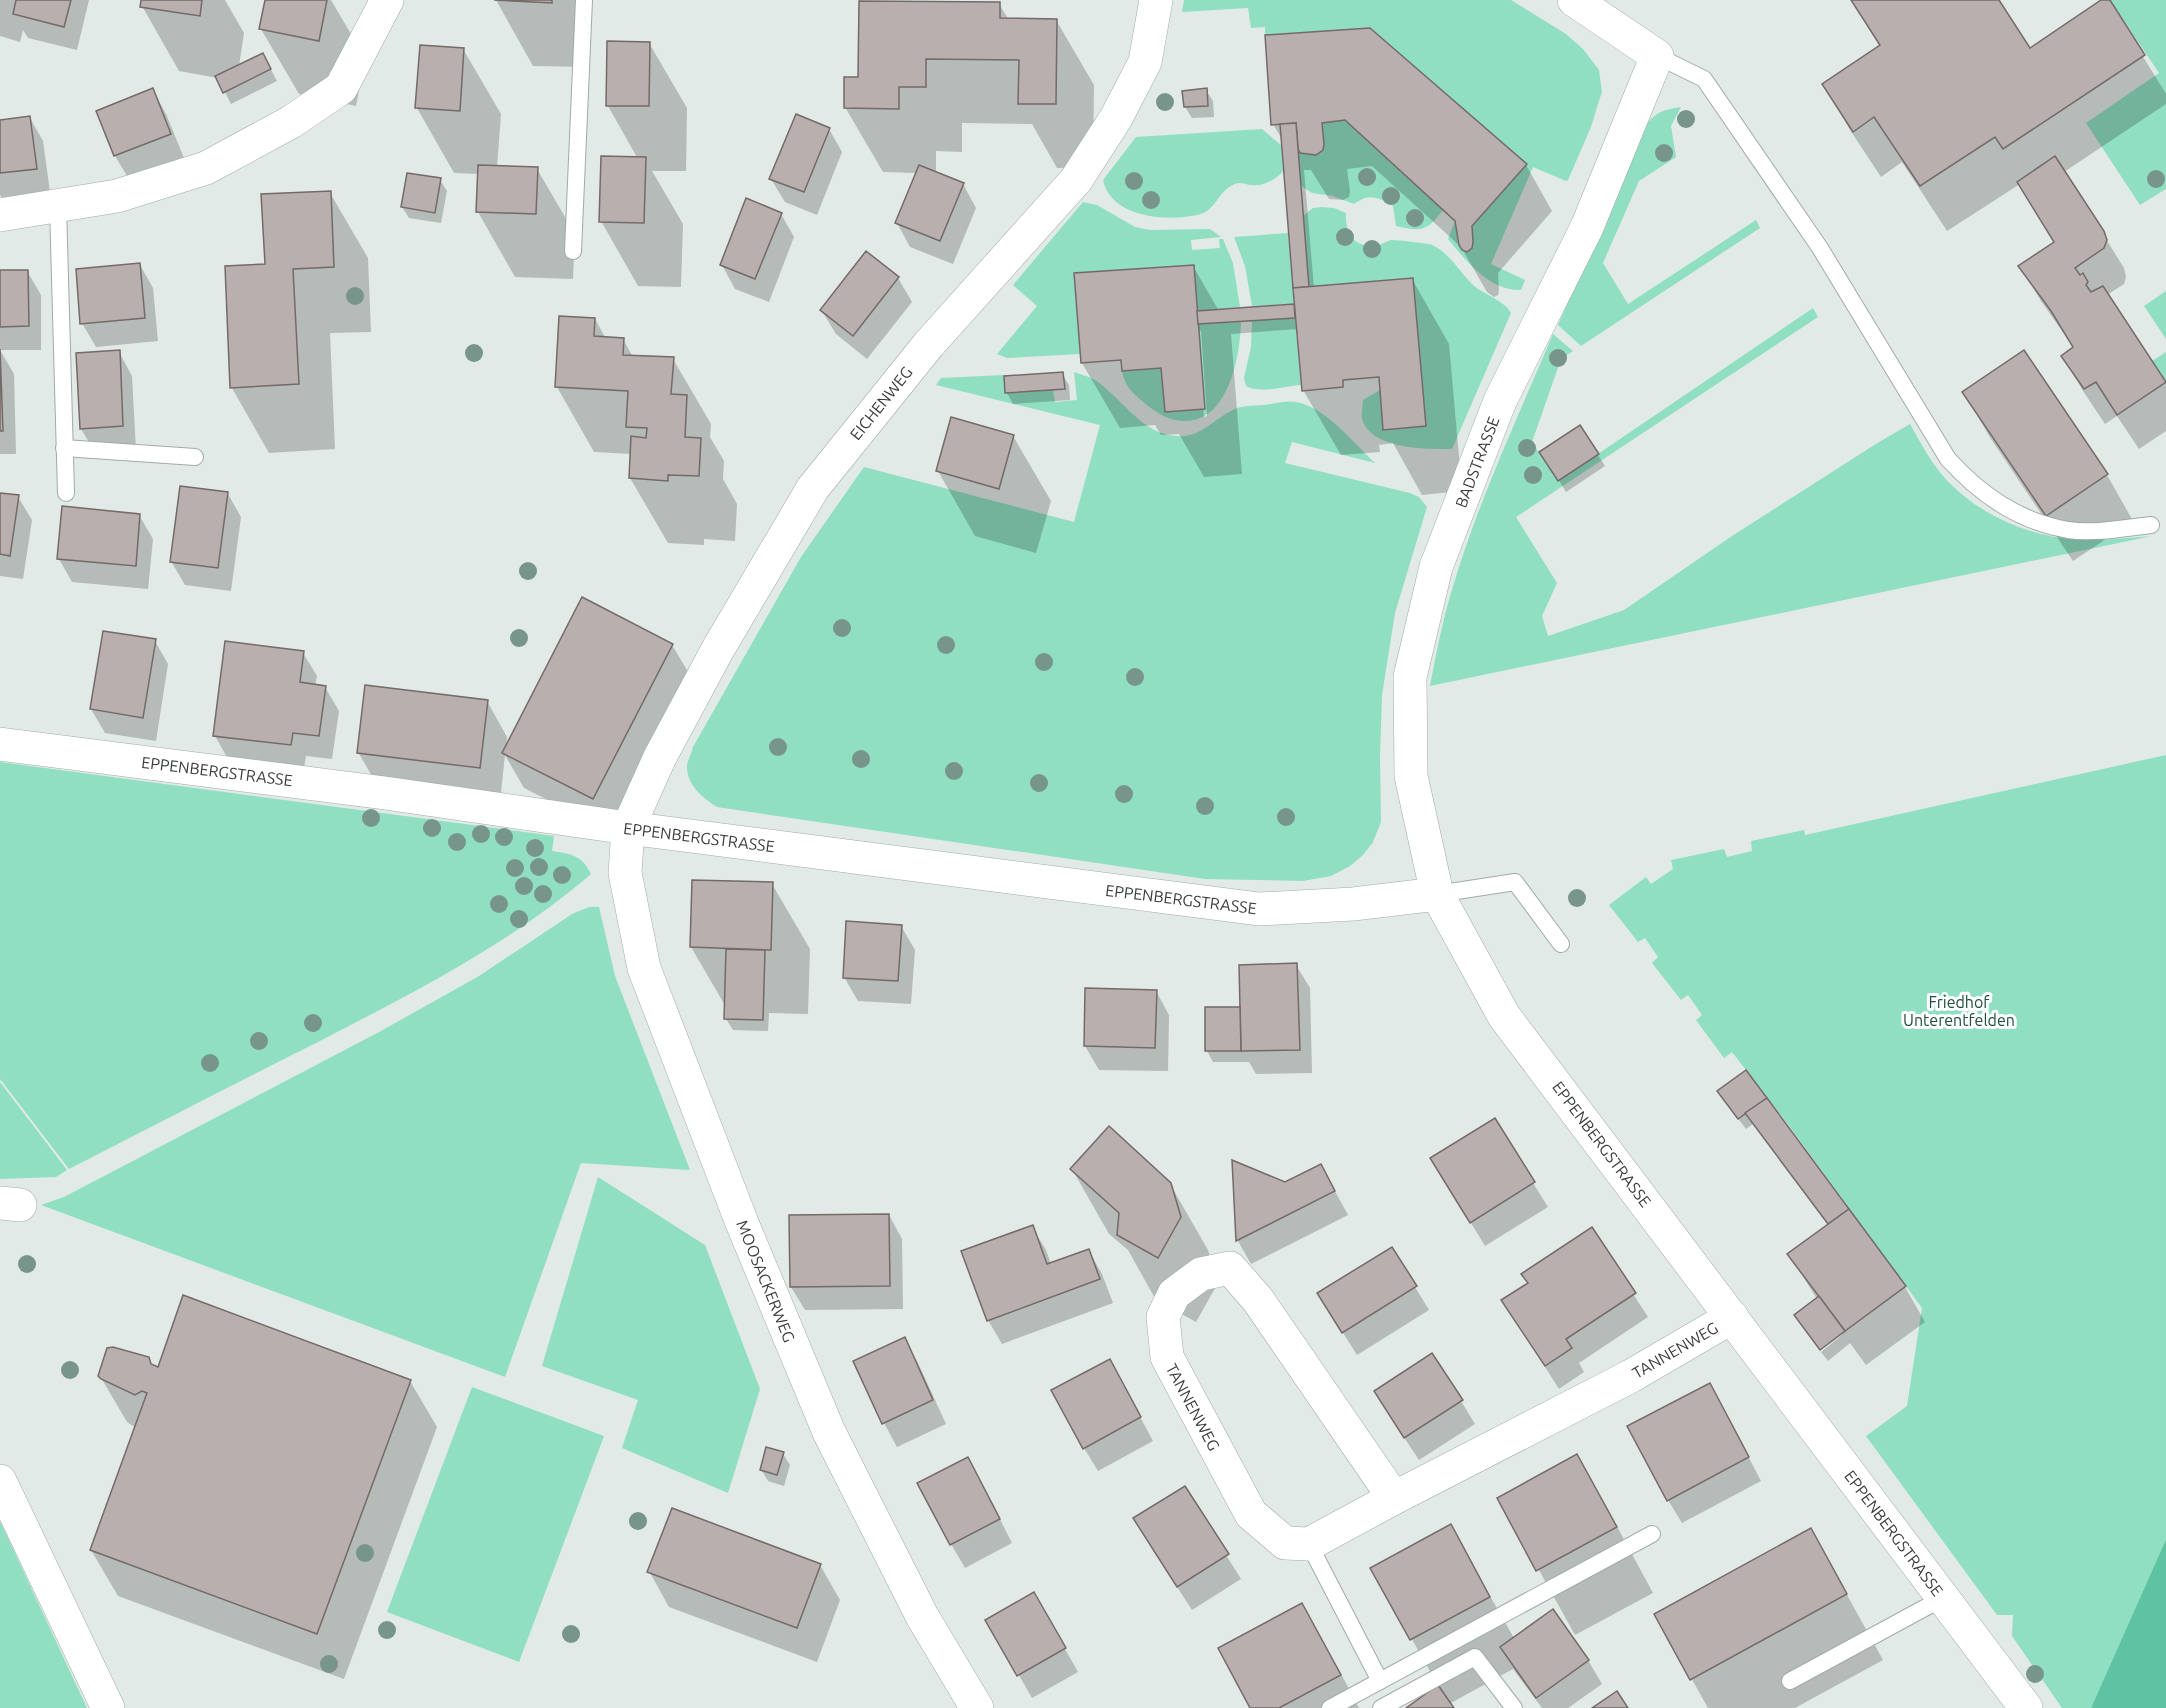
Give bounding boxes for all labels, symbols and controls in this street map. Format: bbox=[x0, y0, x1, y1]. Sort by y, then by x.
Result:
street label: EICHENWEG bbox=[846, 363, 916, 443]
street label: BADSTRASSE bbox=[1451, 414, 1503, 510]
street label: EPPENBERGSTRASSE bbox=[140, 753, 294, 789]
street label: EPPENBERGSTRASSE bbox=[622, 819, 776, 855]
street label: EPPENBERGSTRASSE bbox=[1104, 881, 1258, 917]
park label: Friedhof Unterentfelden bbox=[1903, 993, 2015, 1029]
street label: EPPENBERGSTRASSE bbox=[1549, 1078, 1655, 1210]
street label: MOOSACKERWEG bbox=[733, 1217, 799, 1345]
street label: TANNENWEG bbox=[1629, 1318, 1721, 1382]
street label: TANNENWEG bbox=[1163, 1360, 1223, 1454]
street label: EPPENBERGSTRASSE bbox=[1841, 1467, 1947, 1599]

